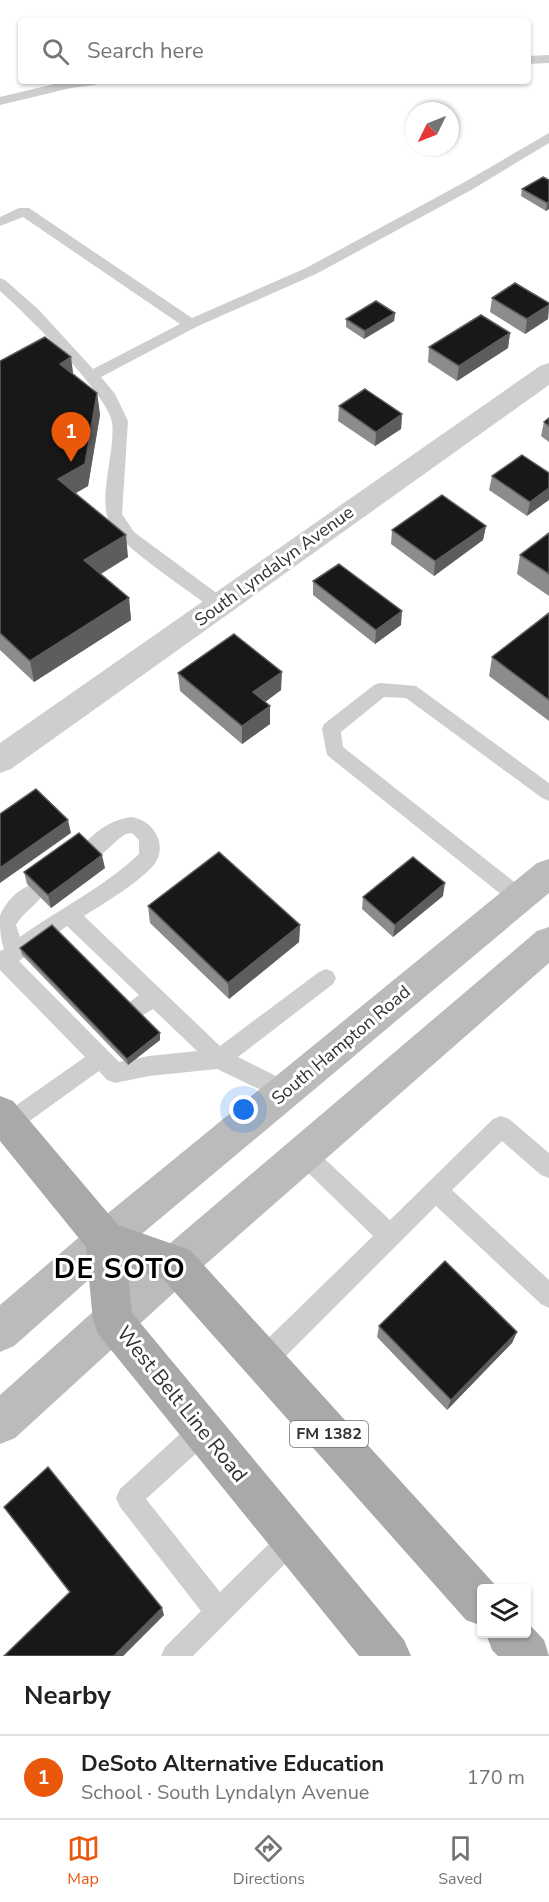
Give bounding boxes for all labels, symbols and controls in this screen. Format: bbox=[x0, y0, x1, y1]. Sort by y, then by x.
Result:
search box bbox=[18, 18, 531, 84]
icon: search bbox=[39, 35, 72, 68]
text: Search here bbox=[87, 36, 204, 66]
north arrow bbox=[405, 102, 459, 156]
pin: 1 bbox=[52, 412, 90, 462]
street label: South Lyndalyn Avenue bbox=[190, 500, 358, 632]
street label: South Hampton Road bbox=[267, 980, 415, 1110]
your location bbox=[229, 1095, 258, 1124]
district label: DE SOTO bbox=[54, 1250, 186, 1288]
street label: West Belt Line Road bbox=[110, 1320, 254, 1488]
road number: FM 1382 bbox=[290, 1421, 368, 1447]
map controls bbox=[477, 1584, 531, 1638]
button: layers bbox=[477, 1584, 531, 1638]
text: Nearby bbox=[24, 1678, 111, 1713]
text: DeSoto Alternative Education bbox=[81, 1749, 384, 1779]
text: 1 bbox=[38, 1764, 50, 1791]
text: 170 m bbox=[467, 1764, 525, 1791]
text: School · South Lyndalyn Avenue bbox=[81, 1779, 370, 1806]
tab: Map bbox=[67, 1832, 100, 1890]
tab: Directions bbox=[233, 1832, 305, 1890]
tab: Saved bbox=[438, 1832, 482, 1890]

